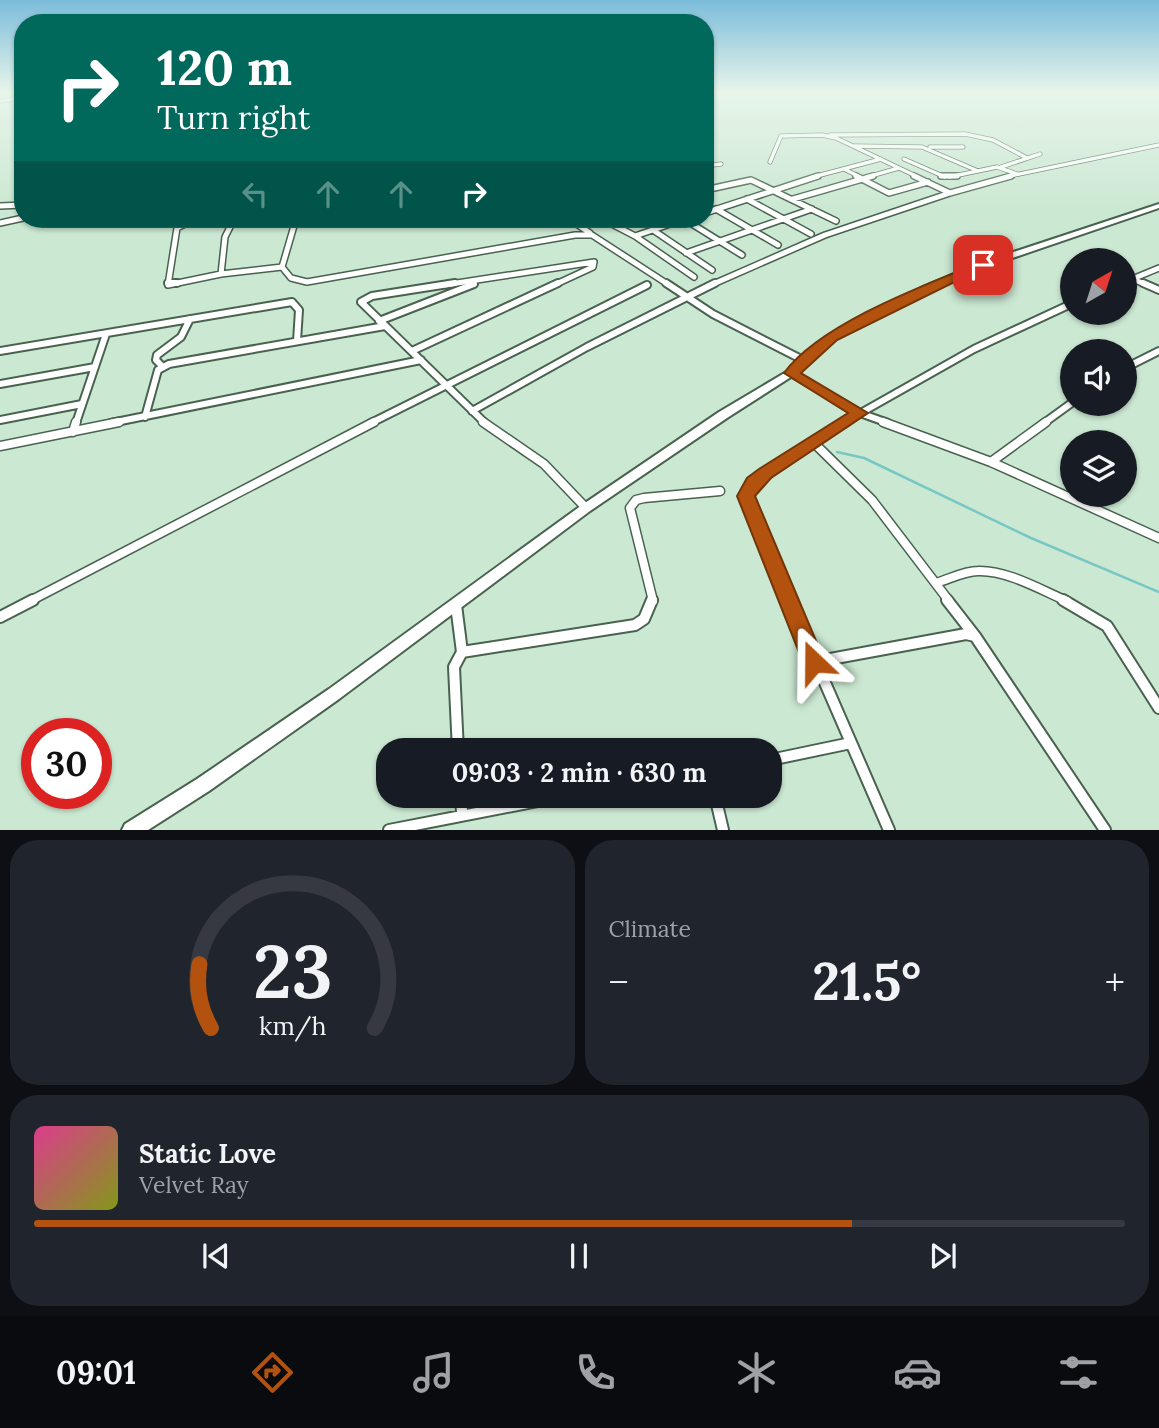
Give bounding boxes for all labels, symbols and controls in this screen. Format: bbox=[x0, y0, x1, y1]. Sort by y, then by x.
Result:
text: 120 m bbox=[157, 36, 292, 98]
icon: right bbox=[42, 42, 133, 133]
text: Turn right bbox=[157, 97, 310, 138]
icon: left bbox=[236, 175, 274, 213]
icon: ahead bbox=[309, 175, 347, 213]
icon: ahead bbox=[382, 175, 420, 213]
icon: right bbox=[455, 175, 493, 213]
pin bbox=[953, 235, 1013, 295]
icon: arrive bbox=[964, 246, 1002, 284]
north arrow bbox=[1060, 248, 1138, 326]
map controls bbox=[1060, 248, 1137, 507]
button: sound bbox=[1060, 339, 1137, 416]
button: layers bbox=[1060, 430, 1137, 507]
position arrow bbox=[777, 625, 851, 699]
speed limit sign: 30 bbox=[21, 718, 112, 809]
text: 09:03 · 2 min · 630 m bbox=[452, 756, 706, 789]
text: Climate bbox=[609, 914, 691, 943]
text: 23 bbox=[252, 926, 332, 1019]
text: 21.5° bbox=[812, 948, 921, 1014]
text: − bbox=[609, 958, 629, 1006]
text: + bbox=[1105, 958, 1125, 1006]
text: km/h bbox=[258, 1010, 326, 1042]
text: Static Love bbox=[139, 1137, 276, 1170]
text: Velvet Ray bbox=[139, 1170, 249, 1199]
icon: previous bbox=[197, 1237, 235, 1275]
icon: pause bbox=[560, 1237, 598, 1275]
icon: next bbox=[924, 1237, 962, 1275]
icon: directions bbox=[248, 1348, 297, 1397]
icon: music bbox=[409, 1348, 458, 1397]
icon: phone bbox=[571, 1348, 620, 1397]
icon: climate bbox=[732, 1348, 781, 1397]
icon: car bbox=[893, 1348, 942, 1397]
icon: filters bbox=[1054, 1348, 1103, 1397]
text: 09:01 bbox=[56, 1352, 136, 1393]

